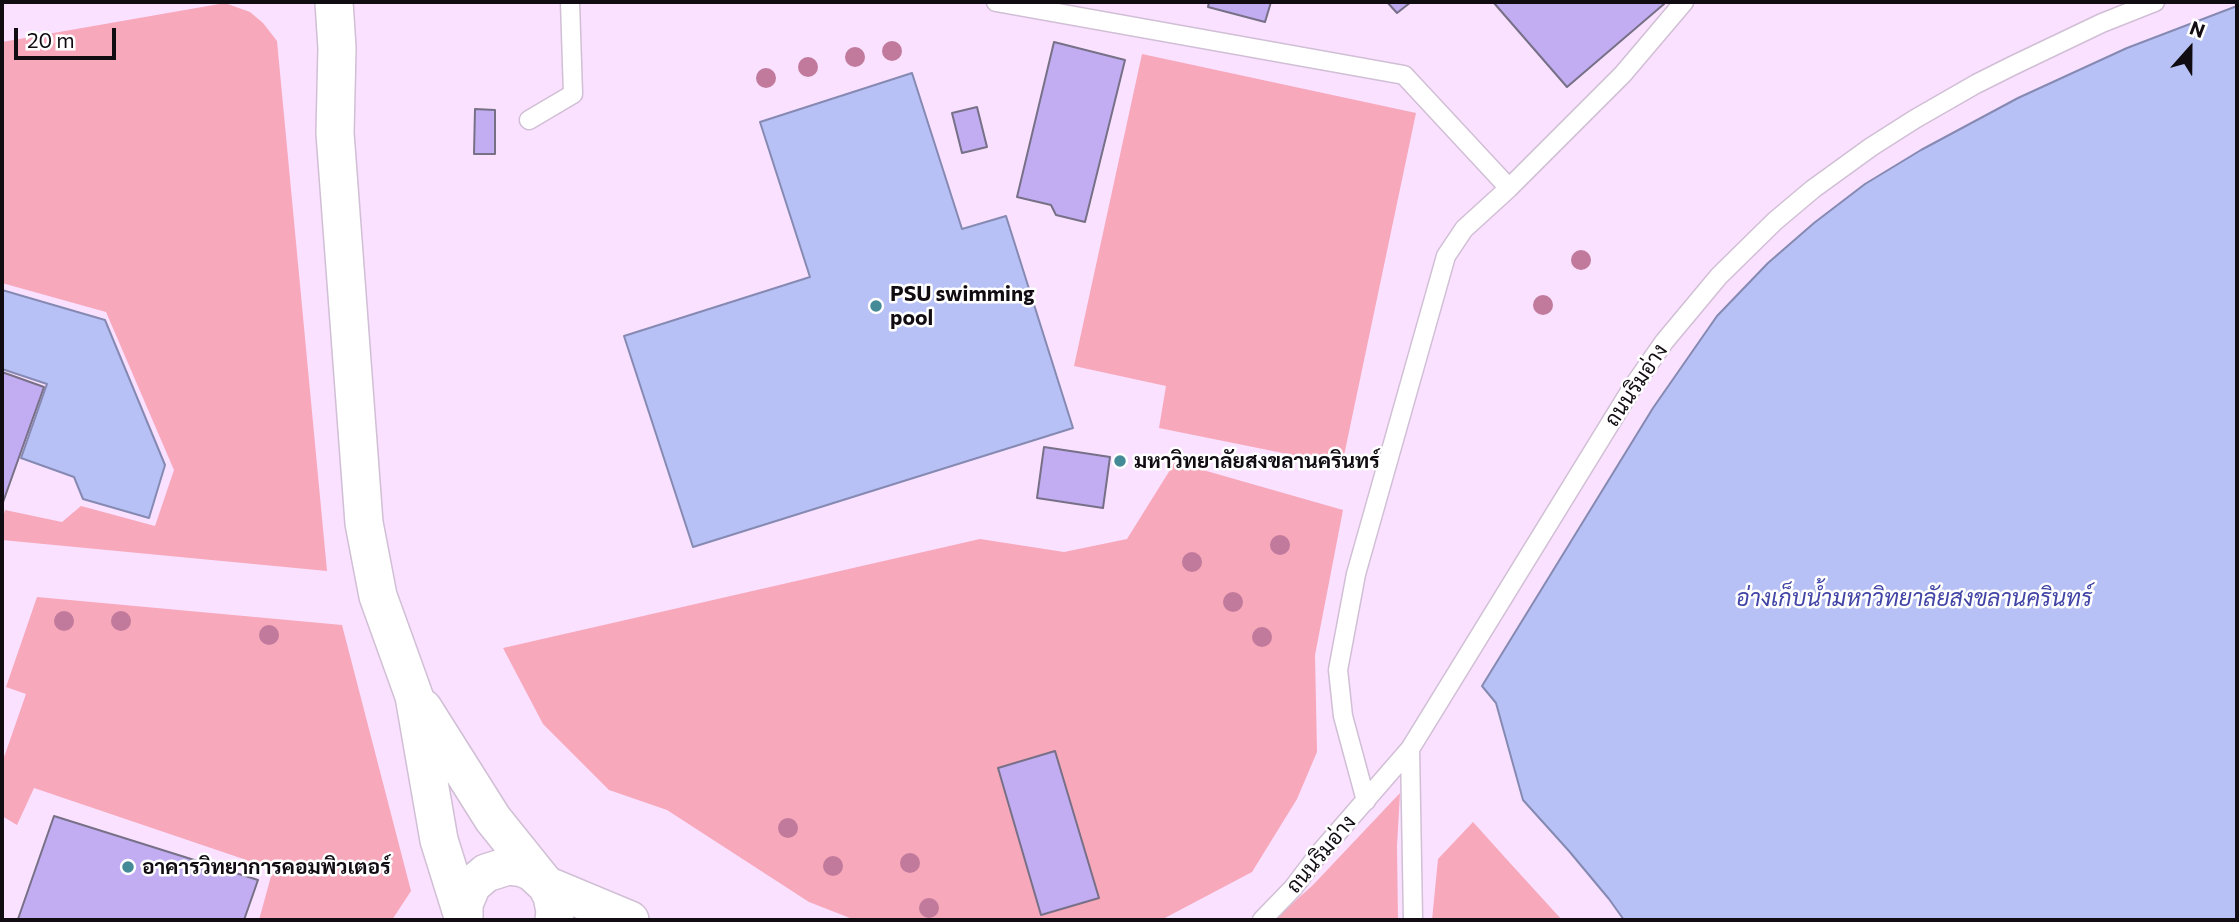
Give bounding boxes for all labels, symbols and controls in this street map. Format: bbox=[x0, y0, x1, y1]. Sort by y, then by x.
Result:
scale bar bbox=[18, 14, 119, 58]
north arrow bbox=[2155, 14, 2225, 84]
text: N bbox=[2187, 16, 2208, 42]
text: 20 m bbox=[27, 27, 75, 52]
place label: PSU swimming pool bbox=[890, 281, 1035, 331]
marker: PSU swimming pool bbox=[868, 298, 884, 314]
street label: ถนนริมอ่าง bbox=[1599, 339, 1673, 431]
place label: มหาวิทยาลัยสงขลานครินทร์ bbox=[1134, 448, 1380, 474]
marker: มหาวิทยาลัยสงขลานครินทร์ bbox=[1112, 453, 1128, 469]
water label: อ่างเก็บน้ำมหาวิทยาลัยสงขลานครินทร์ bbox=[1736, 584, 2092, 612]
street label: ถนนริมอ่าง bbox=[1281, 810, 1361, 898]
place label: อาคารวิทยาการคอมพิวเตอร์ bbox=[142, 854, 391, 880]
marker: อาคารวิทยาการคอมพิวเตอร์ bbox=[120, 859, 136, 875]

